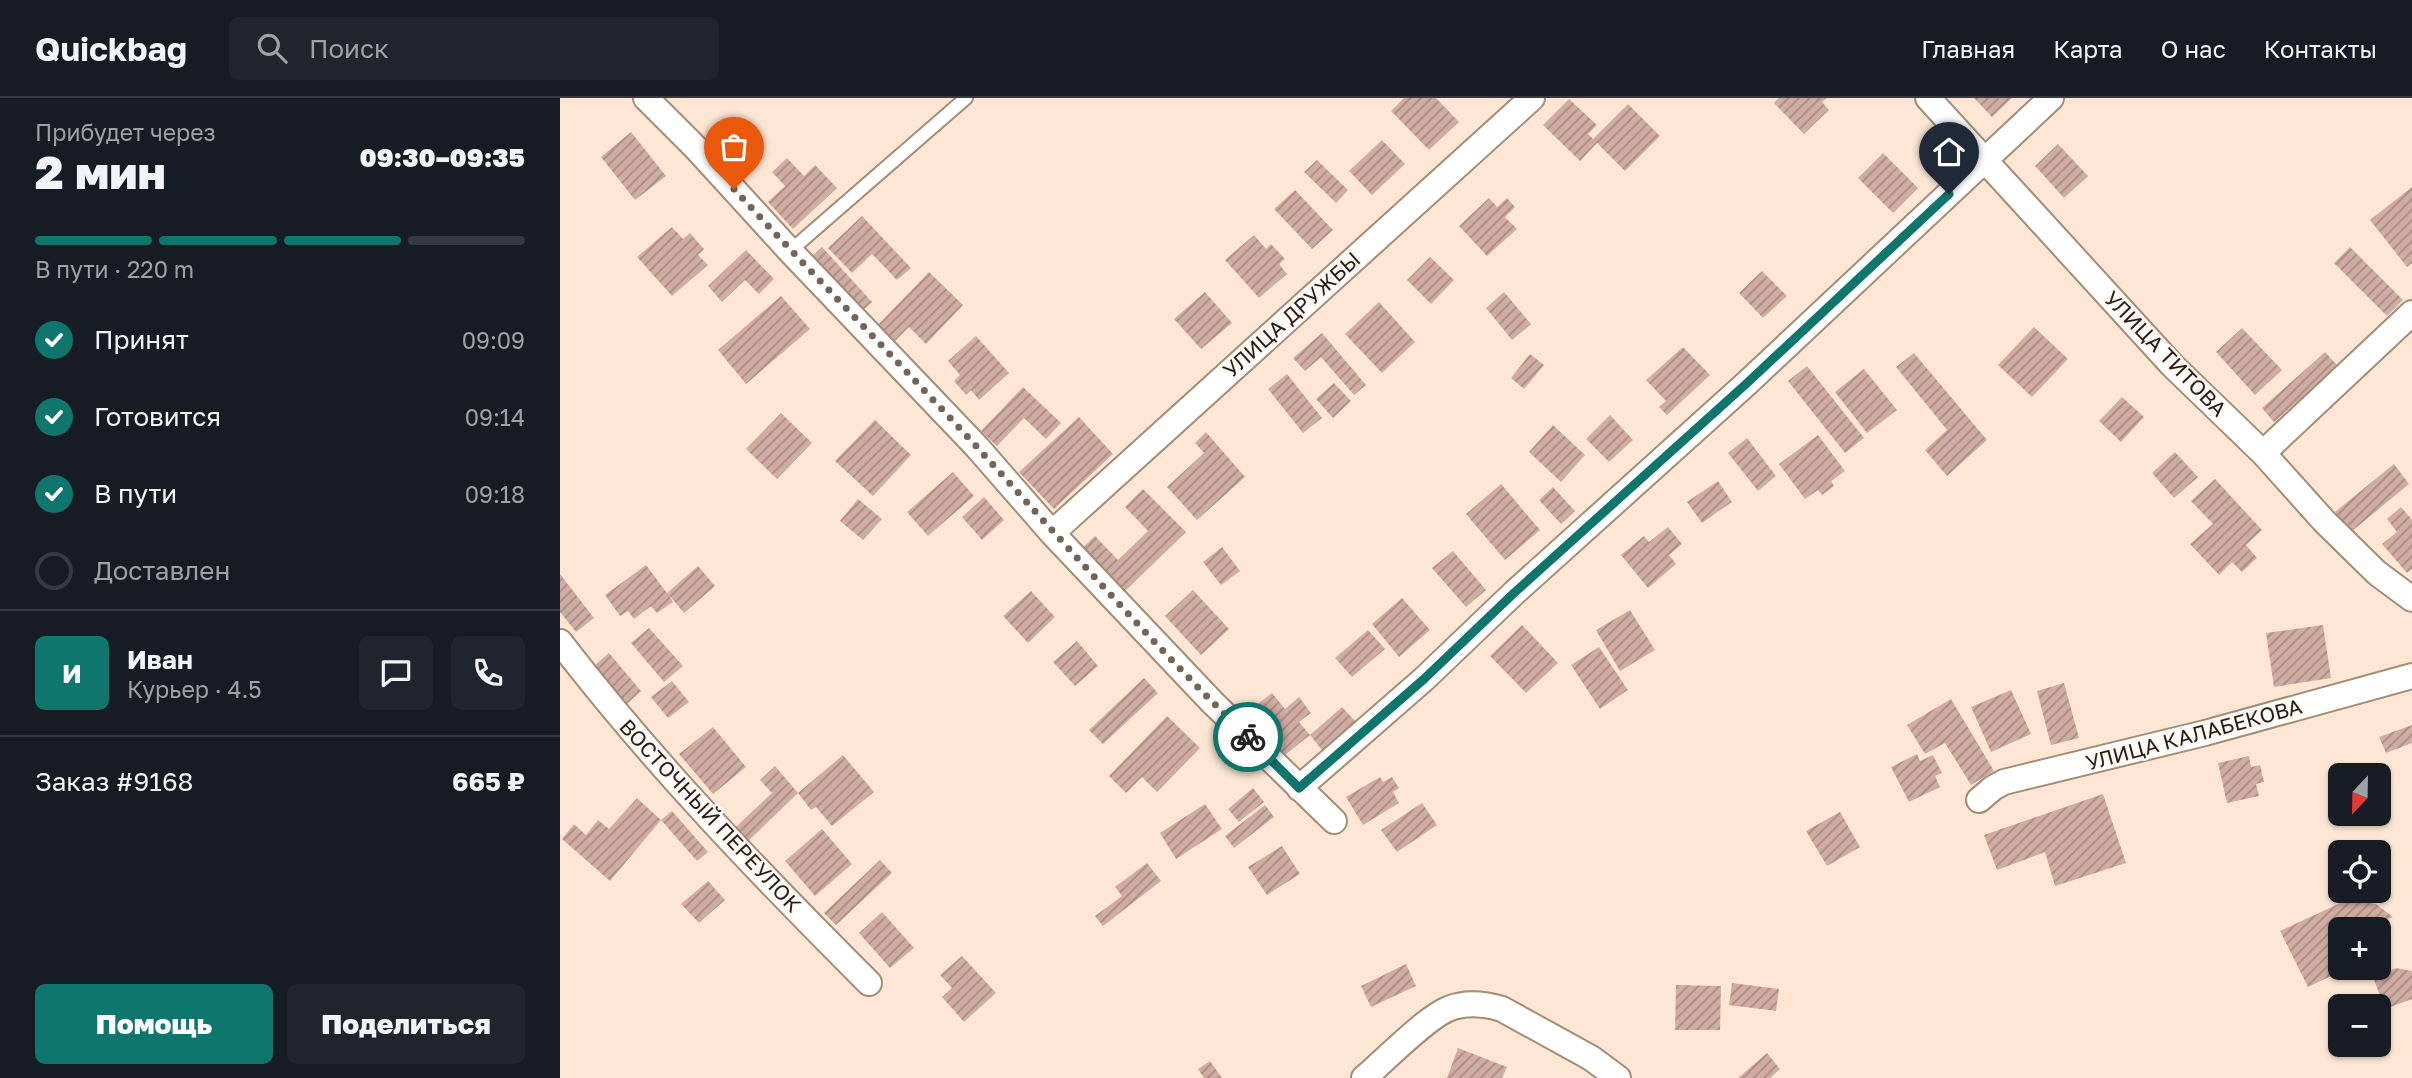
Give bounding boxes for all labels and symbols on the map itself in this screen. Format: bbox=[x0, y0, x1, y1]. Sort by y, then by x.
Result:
pin bbox=[704, 117, 764, 189]
pin bbox=[1919, 122, 1979, 194]
street label: УЛИЦА ДРУЖБЫ bbox=[1217, 246, 1365, 383]
street label: УЛИЦА ТИТОВА bbox=[2099, 285, 2232, 422]
street label: УЛИЦА КАЛАБЕКОВА bbox=[2083, 693, 2305, 775]
courier bbox=[1213, 702, 1283, 772]
street label: ВОСТОЧНЫЙ ПЕРЕУЛОК bbox=[614, 713, 807, 918]
north arrow bbox=[2328, 763, 2390, 826]

